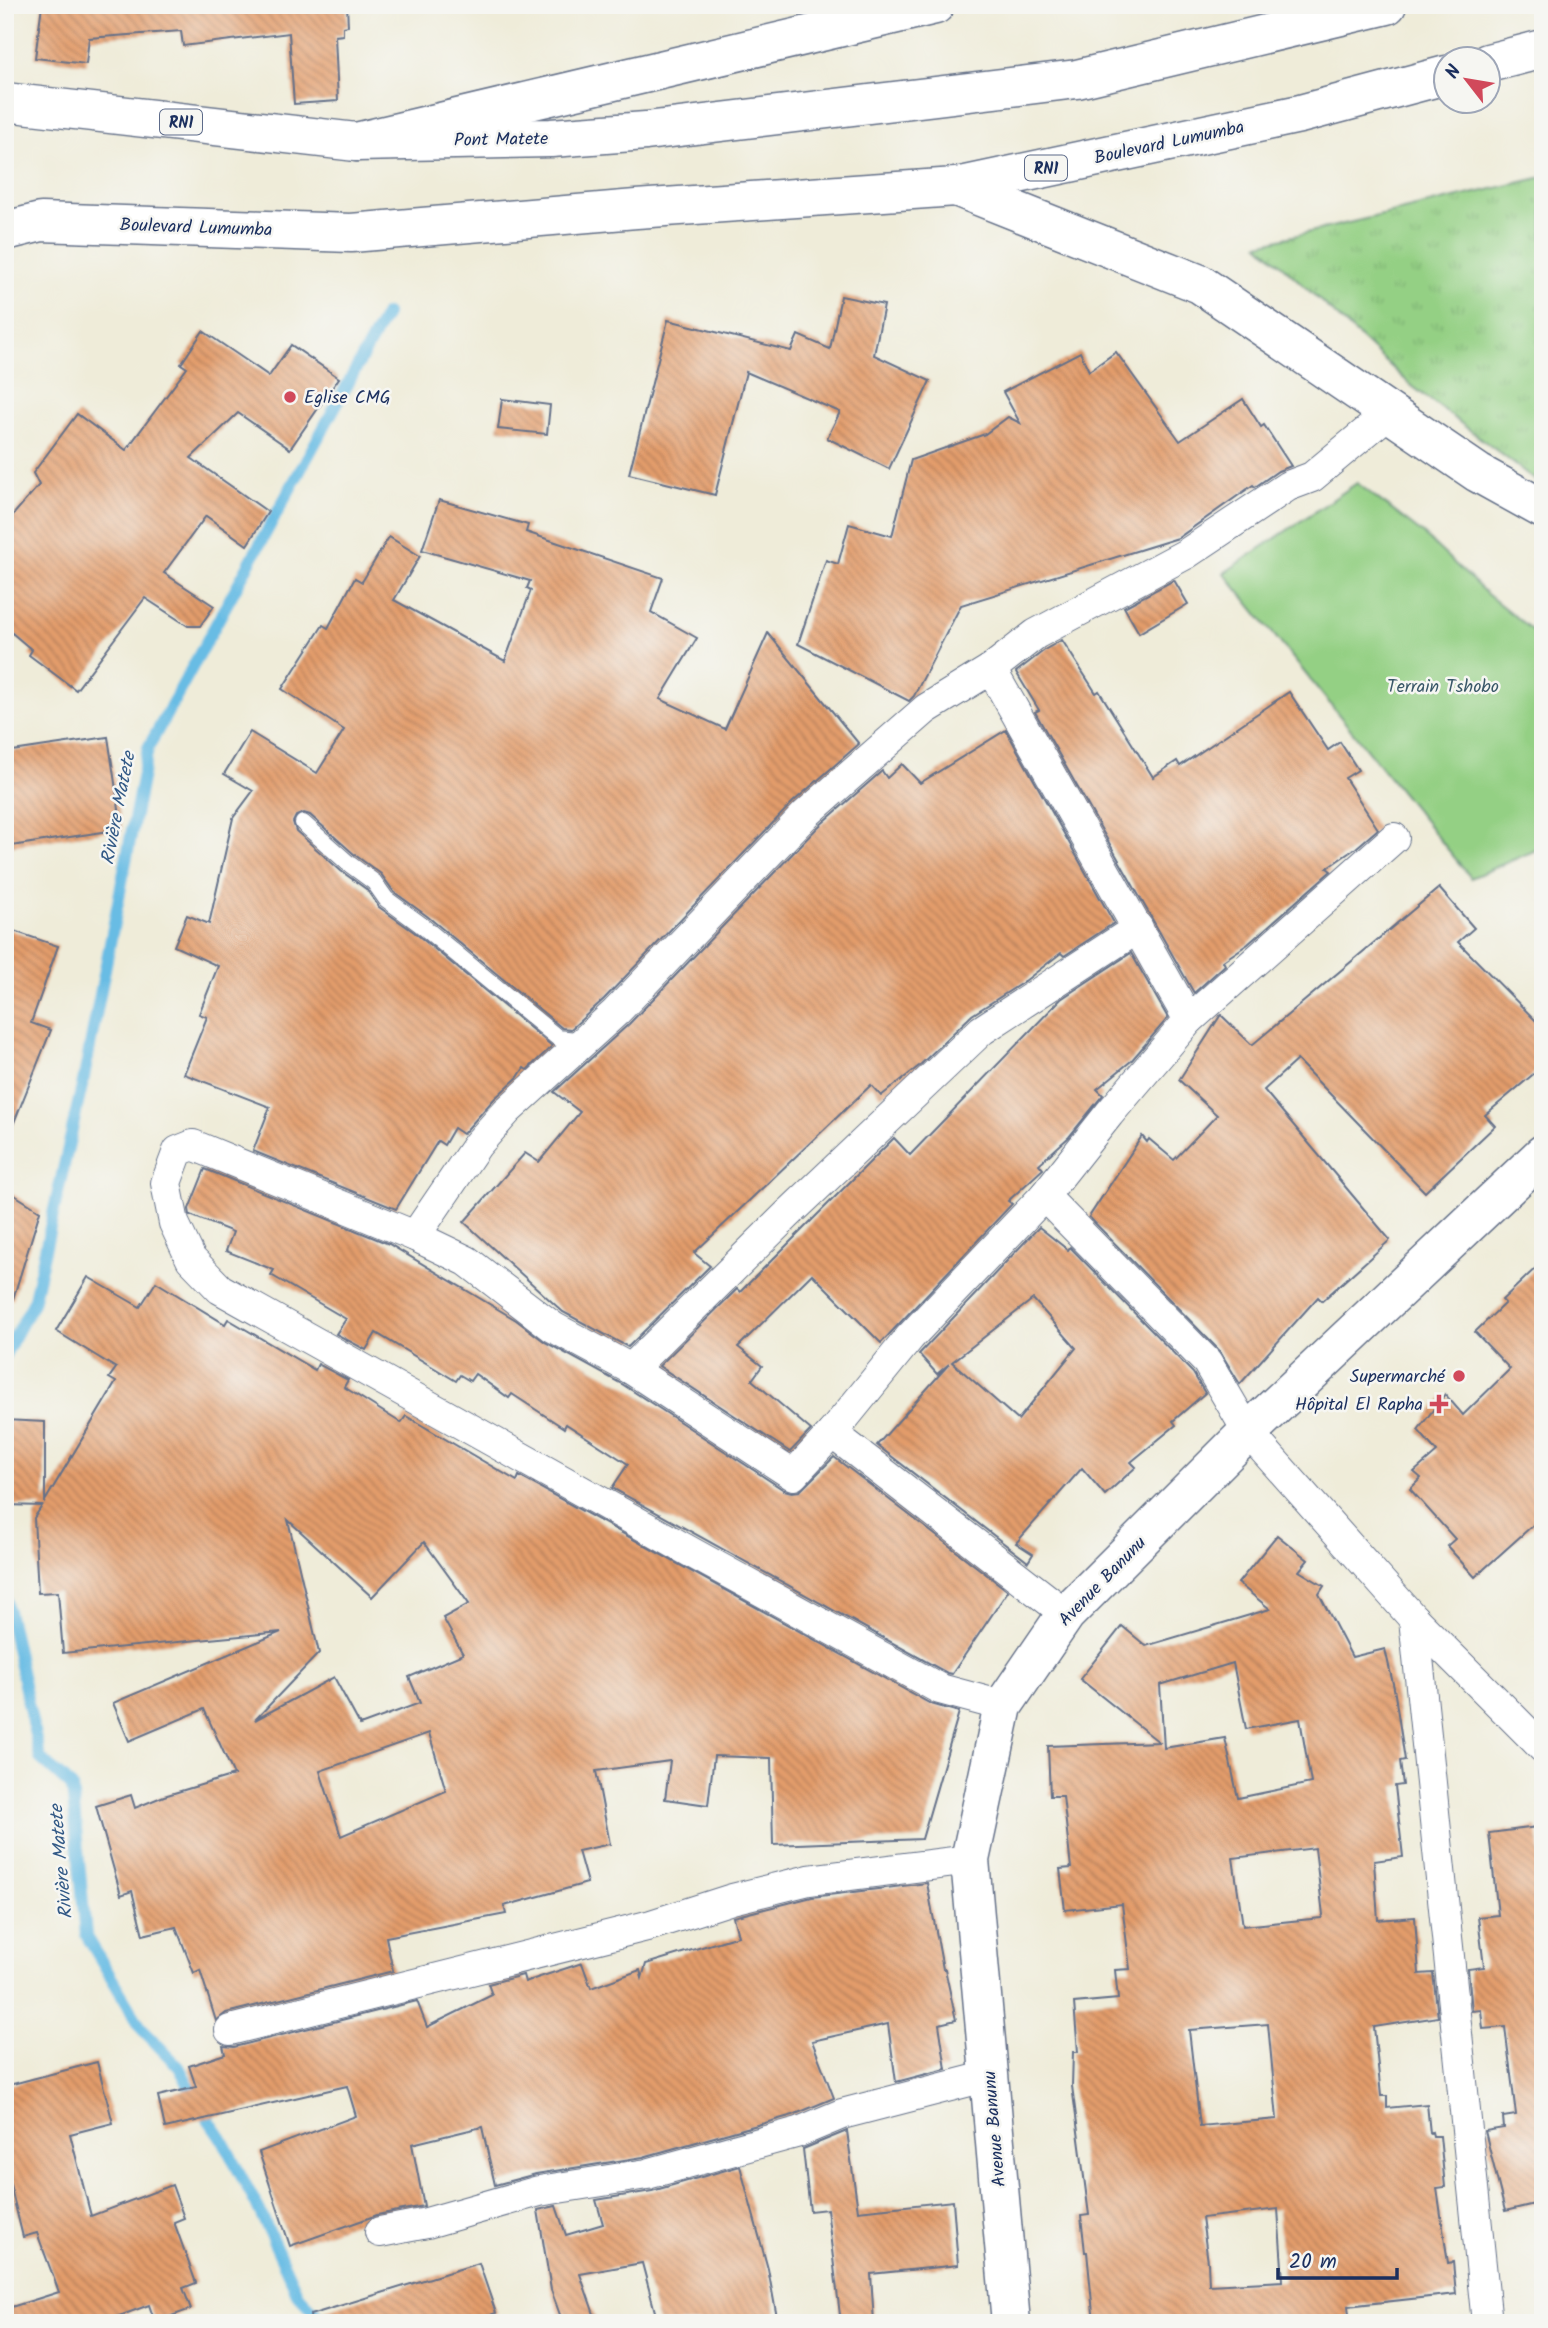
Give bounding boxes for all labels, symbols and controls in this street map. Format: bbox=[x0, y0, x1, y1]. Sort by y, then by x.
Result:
north arrow bbox=[1432, 46, 1502, 116]
text: N bbox=[1438, 59, 1470, 85]
road number: RN1 bbox=[160, 110, 202, 134]
street label: Boulevard Lumumba bbox=[1092, 113, 1247, 174]
street label: Pont Matete bbox=[454, 125, 549, 156]
road number: RN1 bbox=[1025, 156, 1067, 180]
street label: Boulevard Lumumba bbox=[119, 211, 273, 246]
place label: Eglise CMG bbox=[304, 384, 391, 413]
marker: Eglise CMG bbox=[282, 389, 298, 405]
park label: Terrain Tshobo bbox=[1387, 673, 1499, 702]
water label: Rivière Matete bbox=[93, 747, 145, 868]
place label: Supermarché bbox=[1350, 1363, 1446, 1392]
marker: Supermarché bbox=[1451, 1368, 1467, 1384]
place label: Hôpital El Rapha bbox=[1295, 1391, 1423, 1420]
marker: Hôpital El Rapha bbox=[1429, 1394, 1449, 1414]
street label: Avenue Banunu bbox=[1052, 1530, 1154, 1634]
water label: Rivière Matete bbox=[42, 1801, 82, 1920]
street label: Avenue Banunu bbox=[976, 2069, 1015, 2188]
scale bar bbox=[1278, 2237, 1398, 2281]
text: 20 m bbox=[1289, 2246, 1337, 2279]

